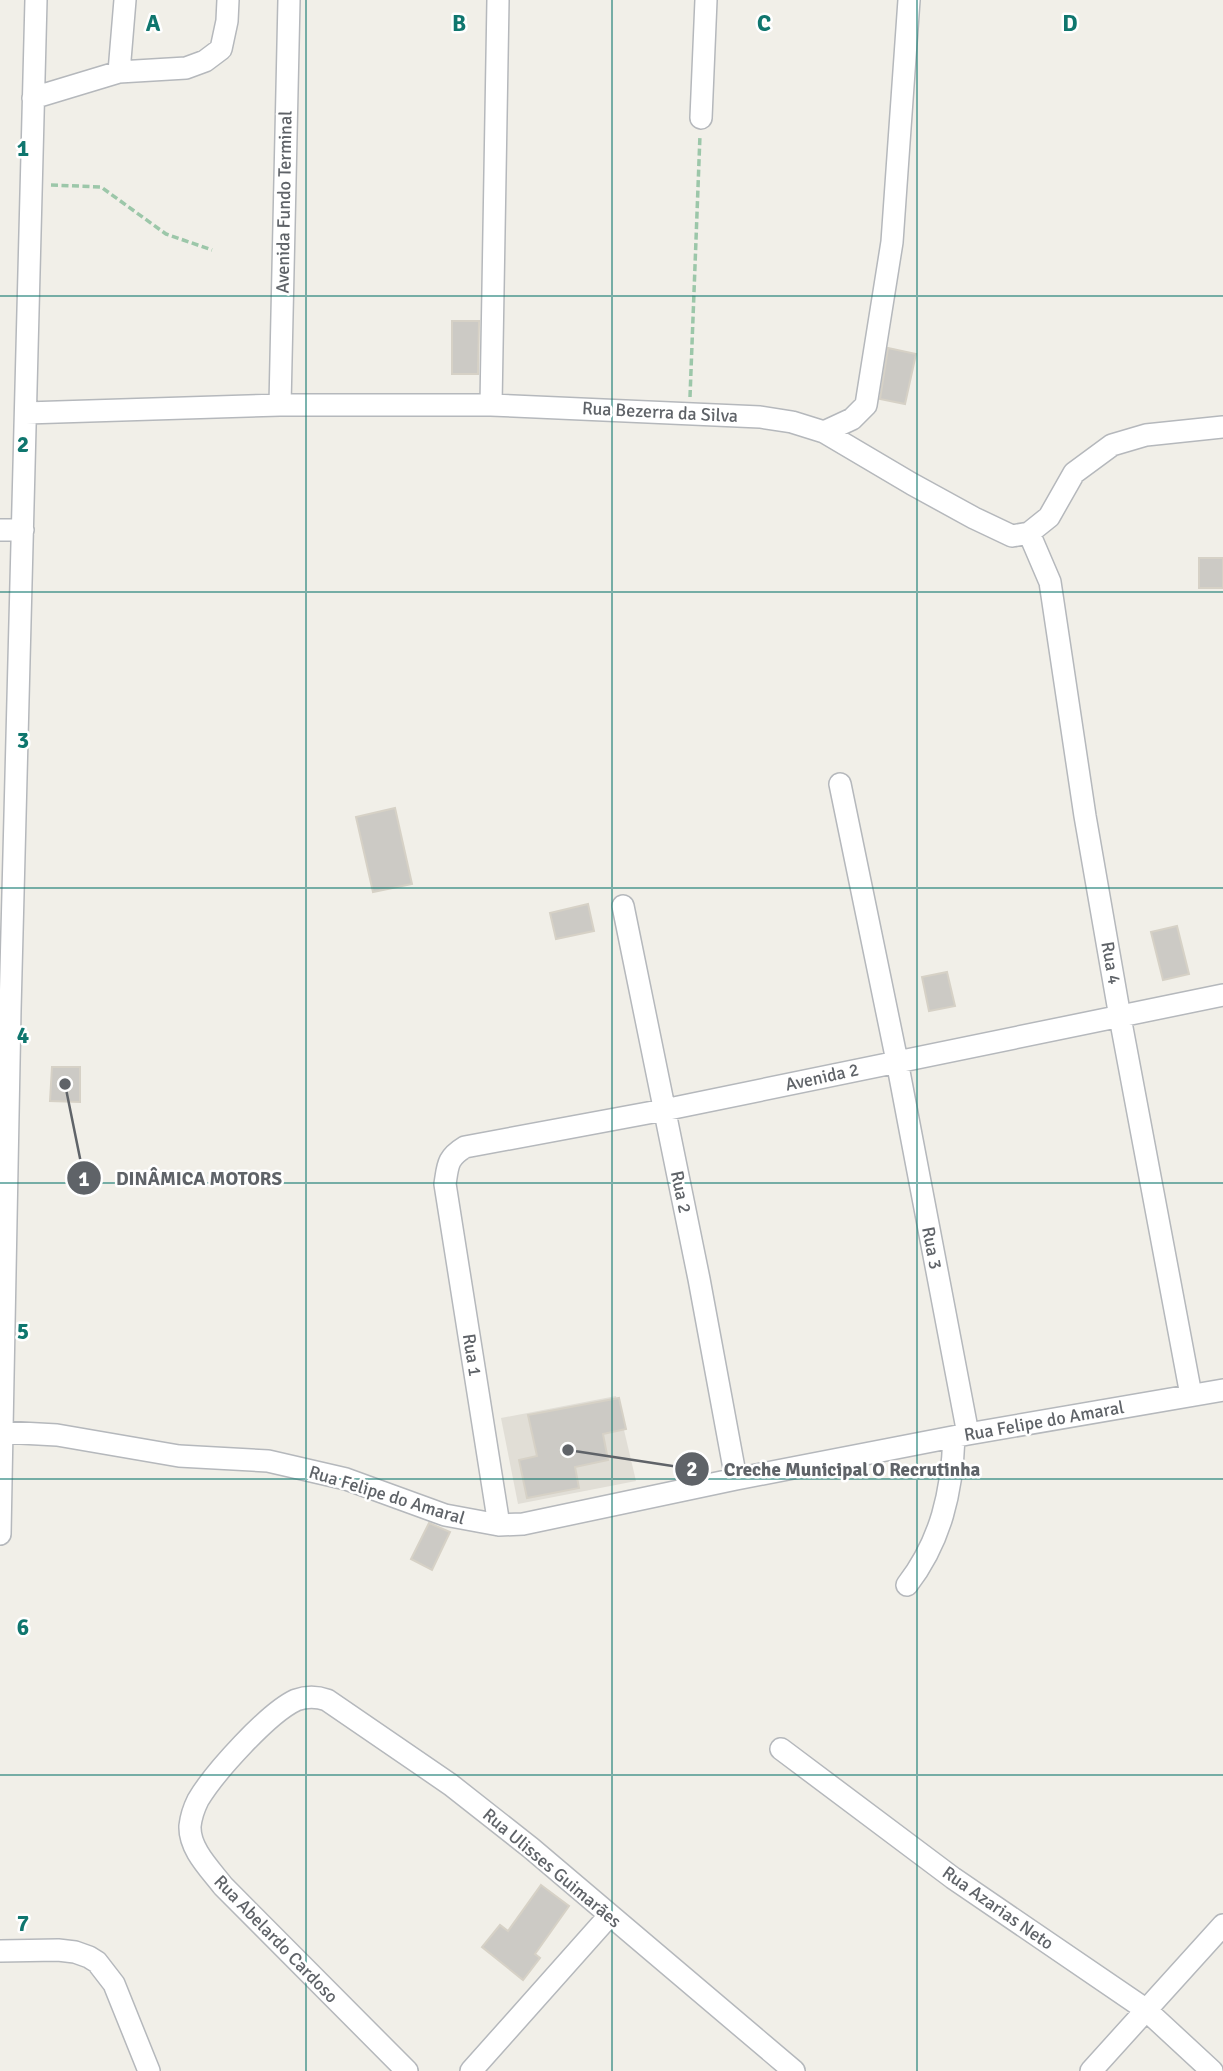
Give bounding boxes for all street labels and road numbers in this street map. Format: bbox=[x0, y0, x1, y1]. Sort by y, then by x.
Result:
street label: Avenida Fundo Terminal bbox=[271, 110, 297, 294]
street label: Rua Bezerra da Silva bbox=[581, 397, 739, 427]
street label: Rua 4 bbox=[1096, 940, 1126, 986]
street label: Avenida 2 bbox=[783, 1058, 861, 1096]
street label: Rua 2 bbox=[666, 1169, 696, 1215]
street label: Rua 3 bbox=[917, 1225, 947, 1271]
street label: Rua 1 bbox=[458, 1332, 486, 1378]
street label: Rua Felipe do Amaral bbox=[962, 1396, 1126, 1446]
street label: Rua Felipe do Amaral bbox=[306, 1461, 468, 1529]
street label: Rua Ulisses Guimarães bbox=[478, 1804, 626, 1932]
street label: Rua Azarias Neto bbox=[938, 1861, 1058, 1955]
street label: Rua Abelardo Cardoso bbox=[209, 1871, 343, 2007]

